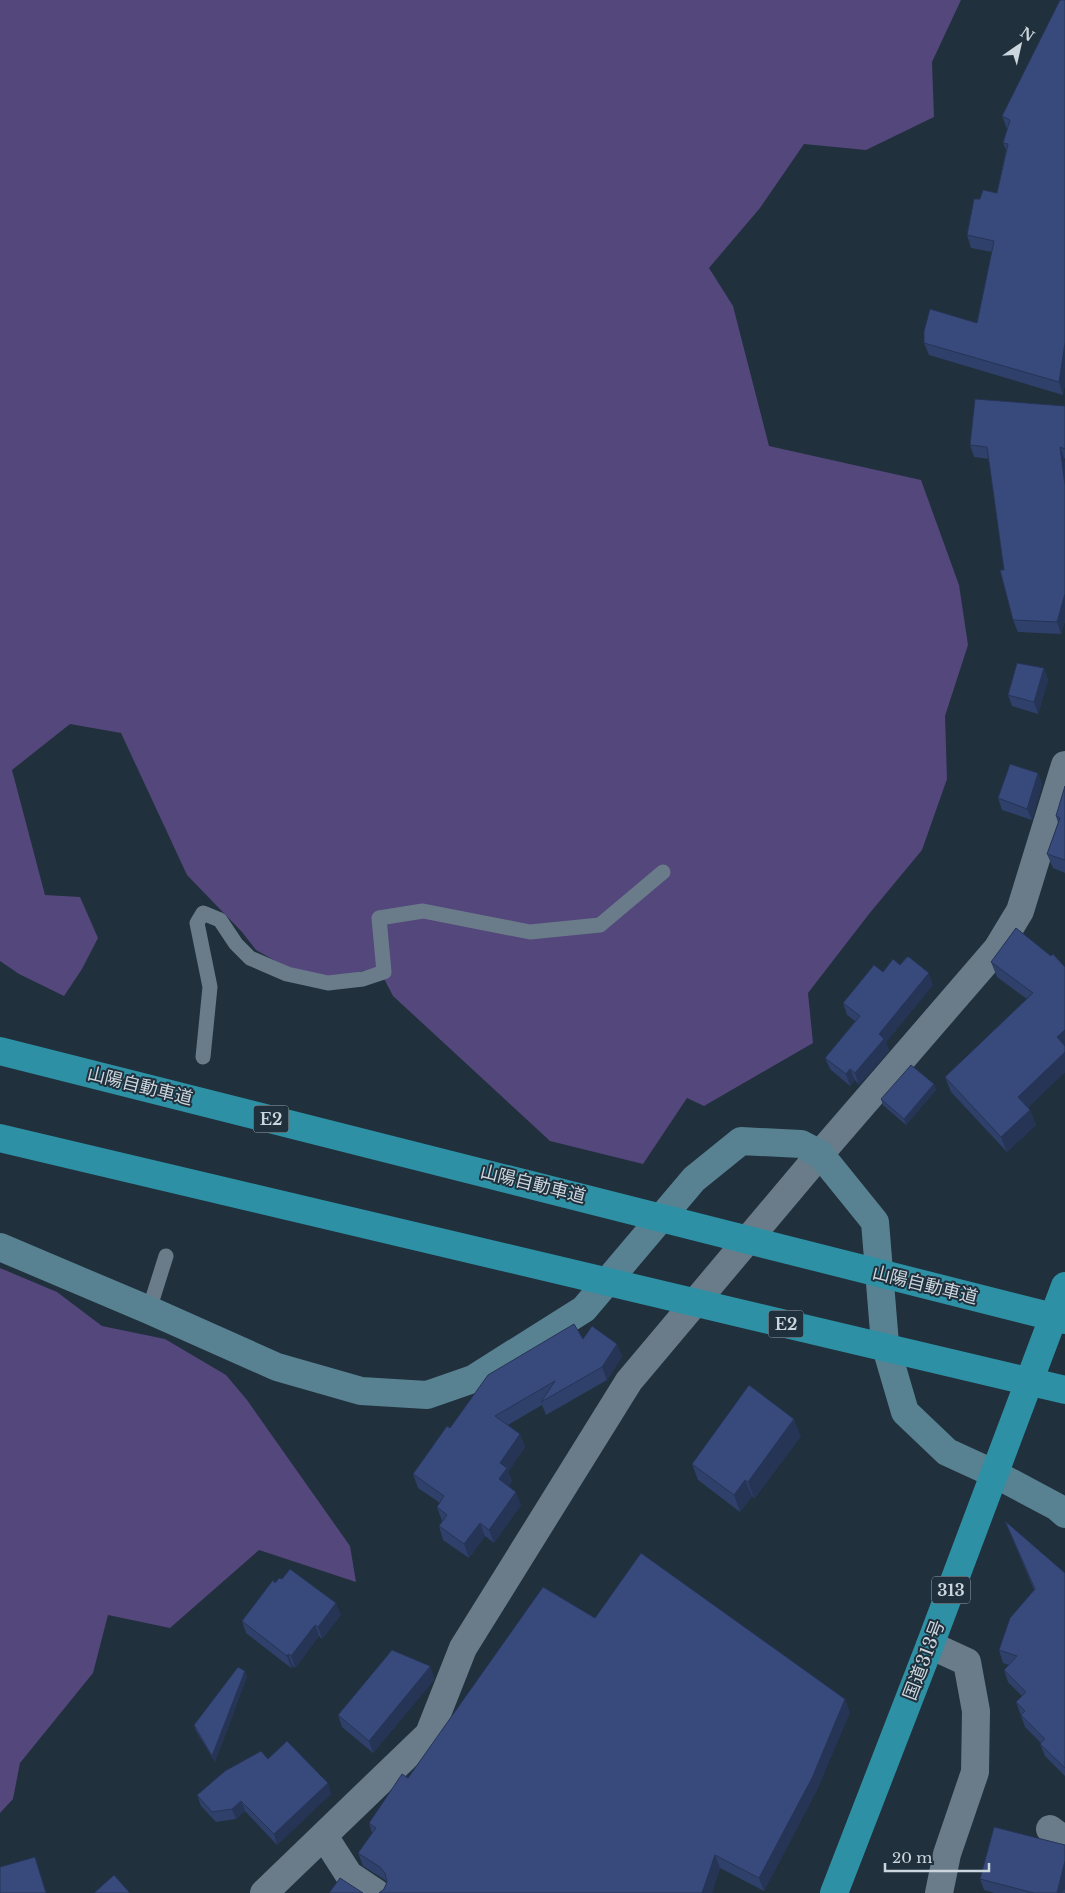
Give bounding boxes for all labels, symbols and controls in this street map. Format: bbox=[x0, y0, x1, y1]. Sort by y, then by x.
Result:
north arrow bbox=[995, 20, 1045, 70]
text: N bbox=[1017, 23, 1038, 45]
street label: 山陽自動車道 bbox=[85, 1062, 195, 1110]
road number: E2 bbox=[254, 1106, 288, 1132]
street label: 山陽自動車道 bbox=[478, 1160, 588, 1208]
street label: 山陽自動車道 bbox=[870, 1261, 980, 1309]
road number: E2 bbox=[768, 1310, 804, 1338]
road number: 313 bbox=[932, 1576, 970, 1604]
street label: 国道313号 bbox=[899, 1617, 949, 1703]
scale bar bbox=[885, 1840, 989, 1872]
text: 20 m bbox=[892, 1848, 932, 1867]

